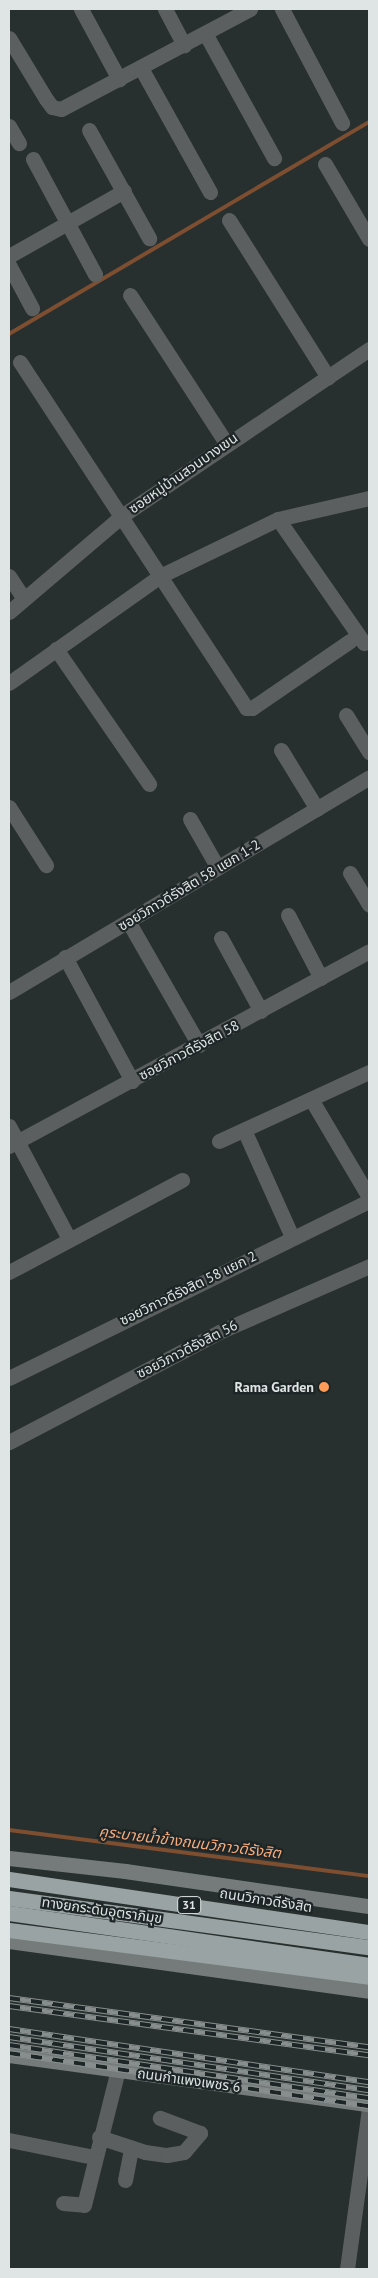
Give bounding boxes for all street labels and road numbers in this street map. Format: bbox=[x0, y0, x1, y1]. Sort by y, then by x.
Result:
street label: ซอยหมู่บ้านสวนบางเขน bbox=[125, 429, 241, 517]
street label: ซอยวิภาวดีรังสิต 58 แยก 1-2 bbox=[115, 836, 263, 934]
street label: ซอยวิภาวดีรังสิต 58 bbox=[136, 1017, 242, 1083]
street label: ซอยวิภาวดีรังสิต 58 แยก 2 bbox=[117, 1248, 259, 1328]
street label: ซอยวิภาวดีรังสิต 56 bbox=[134, 1316, 240, 1382]
street label: ถนนวิภาวดีรังสิต bbox=[219, 1884, 313, 1916]
street label: ทางยกระดับอุตราภิมุข bbox=[41, 1893, 163, 1927]
road number: 31 bbox=[176, 1896, 202, 1914]
street label: ถนนกำแพงเพชร 6 bbox=[136, 2064, 242, 2096]

